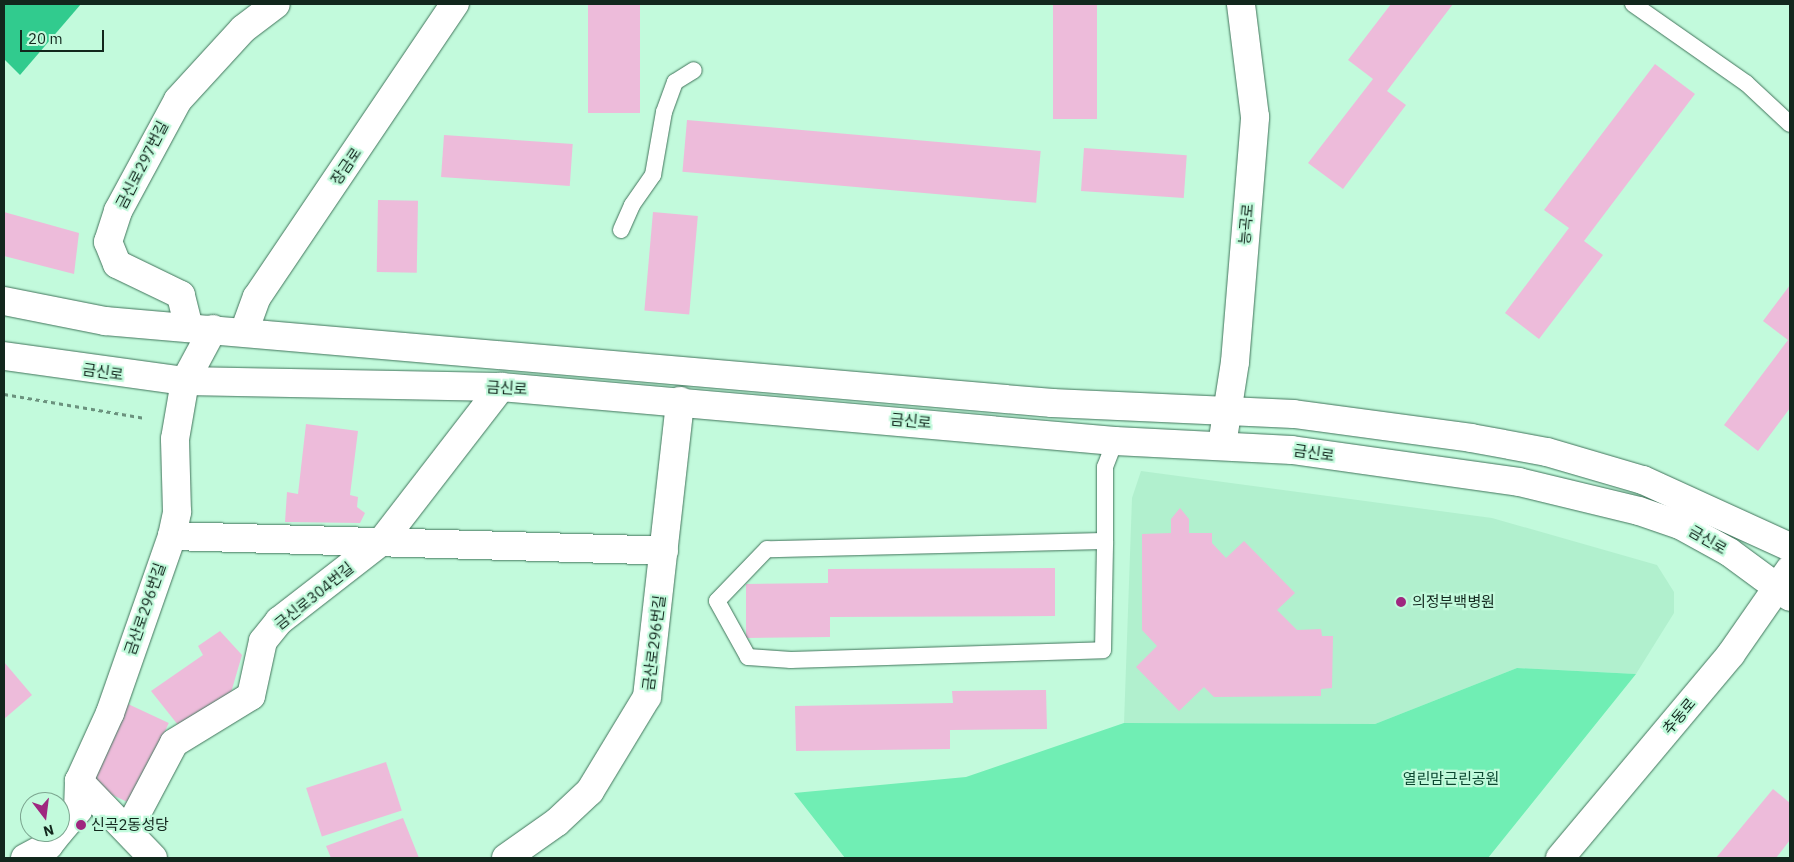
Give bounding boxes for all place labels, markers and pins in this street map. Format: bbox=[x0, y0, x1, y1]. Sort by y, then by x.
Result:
place label: 의정부백병원 bbox=[1412, 593, 1495, 611]
marker: 의정부백병원 bbox=[1394, 595, 1408, 609]
place label: 신곡2동성당 bbox=[91, 816, 169, 834]
marker: 신곡2동성당 bbox=[75, 819, 87, 831]

